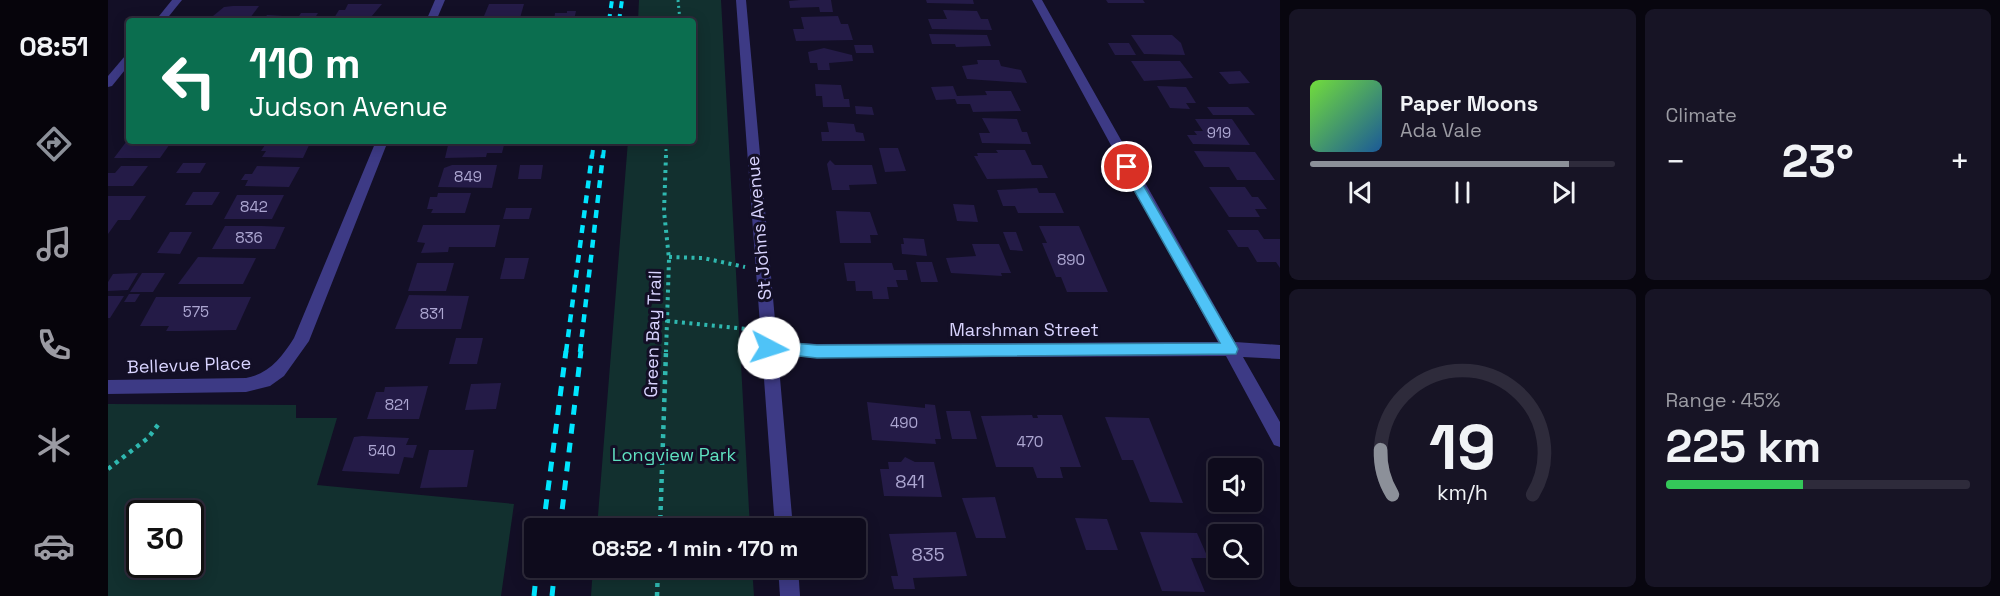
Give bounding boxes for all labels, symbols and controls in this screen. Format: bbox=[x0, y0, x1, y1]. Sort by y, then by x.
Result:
text: 08:51 bbox=[19, 29, 89, 64]
text: 110 m bbox=[249, 37, 361, 90]
icon: left bbox=[150, 42, 228, 120]
text: Judson Avenue bbox=[249, 89, 448, 124]
text: Paper Moons bbox=[1400, 89, 1538, 117]
text: Climate bbox=[1666, 102, 1737, 128]
text: Ada Vale bbox=[1400, 117, 1482, 143]
icon: directions bbox=[33, 123, 75, 165]
house number: 919 bbox=[1207, 123, 1231, 142]
text: 23° bbox=[1782, 133, 1854, 190]
pin bbox=[1101, 141, 1152, 192]
text: − bbox=[1666, 141, 1686, 183]
text: + bbox=[1950, 141, 1970, 183]
icon: arrive bbox=[1110, 150, 1143, 183]
street label: St Johns Avenue bbox=[741, 155, 776, 301]
house number: 849 bbox=[454, 167, 482, 186]
icon: previous bbox=[1344, 176, 1377, 209]
icon: pause bbox=[1446, 176, 1479, 209]
icon: next bbox=[1547, 176, 1580, 209]
house number: 842 bbox=[240, 197, 268, 216]
icon: music bbox=[33, 223, 75, 265]
house number: 836 bbox=[235, 228, 263, 247]
house number: 890 bbox=[1057, 250, 1085, 269]
street label: Green Bay Trail bbox=[639, 270, 666, 398]
house number: 575 bbox=[183, 302, 209, 321]
house number: 831 bbox=[420, 304, 444, 323]
position arrow bbox=[737, 316, 801, 380]
street label: Marshman Street bbox=[949, 318, 1099, 341]
icon: phone bbox=[33, 324, 75, 366]
street label: Bellevue Place bbox=[126, 351, 252, 378]
text: Range · 45% bbox=[1666, 387, 1781, 413]
house number: 821 bbox=[385, 395, 409, 414]
text: 19 bbox=[1429, 408, 1496, 487]
house number: 490 bbox=[890, 413, 918, 432]
text: 225 km bbox=[1666, 418, 1821, 475]
icon: climate bbox=[33, 424, 75, 466]
house number: 470 bbox=[1017, 432, 1043, 451]
house number: 540 bbox=[368, 441, 396, 460]
park label: Longview Park bbox=[612, 443, 737, 466]
map controls bbox=[1208, 458, 1262, 578]
button: sound bbox=[1208, 458, 1262, 512]
house number: 841 bbox=[895, 470, 925, 493]
text: km/h bbox=[1437, 479, 1488, 506]
speed limit sign: 30 bbox=[126, 500, 204, 578]
button: search bbox=[1208, 524, 1262, 578]
icon: car bbox=[33, 525, 75, 567]
text: 08:52 · 1 min · 170 m bbox=[592, 534, 798, 562]
house number: 835 bbox=[912, 543, 944, 566]

